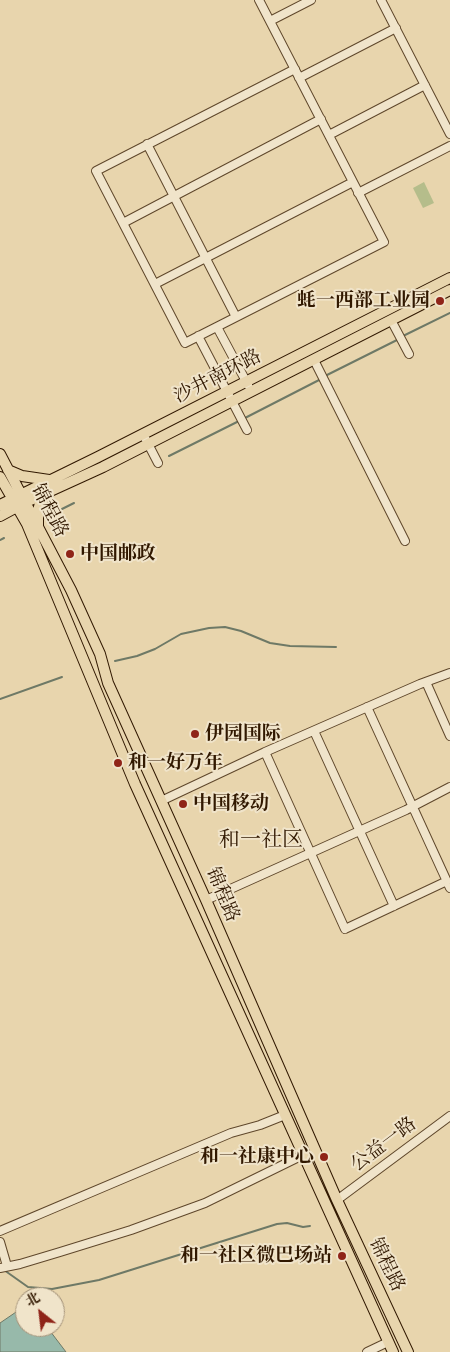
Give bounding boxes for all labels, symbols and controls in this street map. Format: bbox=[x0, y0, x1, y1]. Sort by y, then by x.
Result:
place label: 蚝一西部工业园 bbox=[297, 290, 430, 312]
marker: 蚝一西部工业园 bbox=[434, 295, 446, 307]
street label: 沙井南环路 bbox=[171, 345, 265, 409]
street label: 锦程路 bbox=[26, 480, 72, 542]
place label: 中国邮政 bbox=[80, 543, 156, 565]
marker: 中国邮政 bbox=[64, 548, 76, 560]
place label: 伊园国际 bbox=[205, 723, 281, 745]
marker: 伊园国际 bbox=[189, 728, 201, 740]
place label: 和一好万年 bbox=[128, 752, 223, 774]
marker: 和一好万年 bbox=[112, 757, 124, 769]
place label: 中国移动 bbox=[193, 793, 269, 815]
marker: 中国移动 bbox=[177, 798, 189, 810]
district label: 和一社区 bbox=[219, 828, 303, 854]
street label: 锦程路 bbox=[200, 864, 244, 926]
street label: 公益一路 bbox=[347, 1113, 421, 1177]
place label: 和一社康中心 bbox=[200, 1146, 314, 1168]
marker: 和一社康中心 bbox=[318, 1151, 330, 1163]
street label: 锦程路 bbox=[363, 1234, 409, 1296]
place label: 和一社区微巴场站 bbox=[180, 1245, 332, 1267]
marker: 和一社区微巴场站 bbox=[336, 1250, 348, 1262]
north arrow bbox=[15, 1287, 65, 1337]
text: 北 bbox=[23, 1288, 43, 1310]

